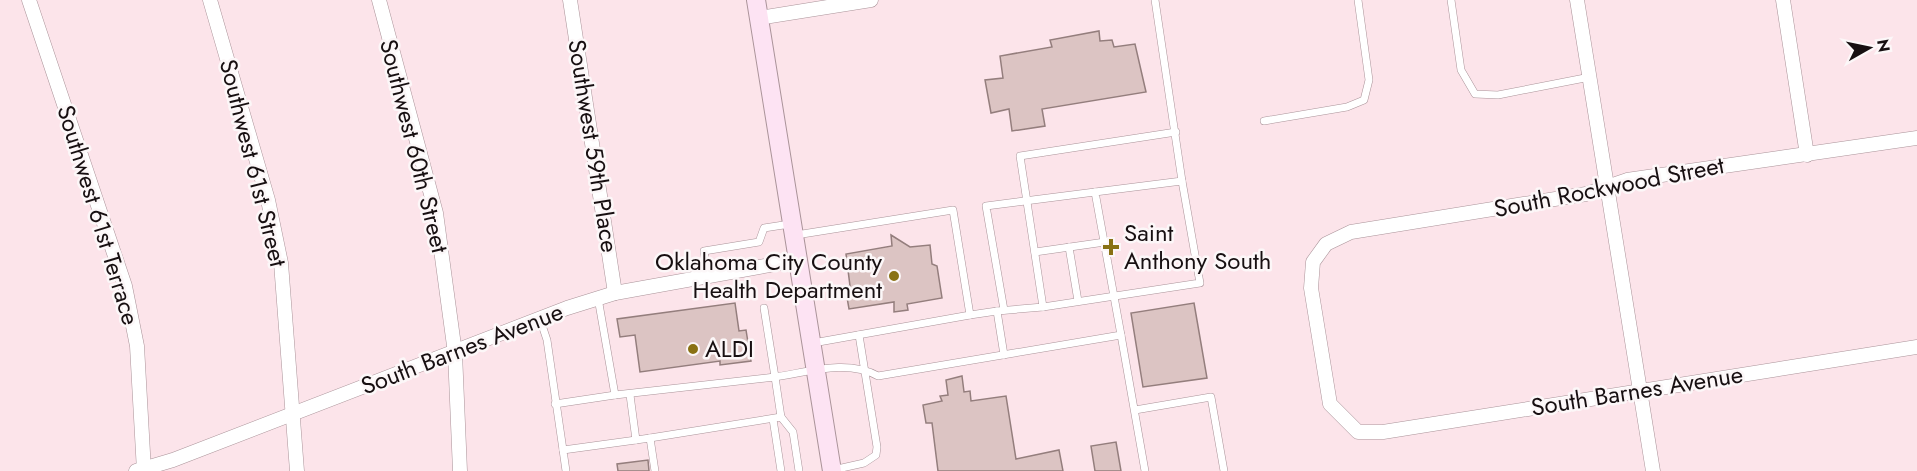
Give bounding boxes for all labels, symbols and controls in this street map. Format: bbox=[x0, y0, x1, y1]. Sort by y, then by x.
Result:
north arrow bbox=[1839, 18, 1899, 78]
street label: Southwest 60th Street bbox=[371, 35, 458, 257]
street label: Southwest 59th Place bbox=[559, 37, 628, 255]
text: N bbox=[1871, 38, 1896, 54]
street label: Southwest 61st Street bbox=[211, 56, 296, 270]
street label: Southwest 61st Terrace bbox=[48, 101, 149, 329]
street label: South Rockwood Street bbox=[1491, 147, 1727, 226]
place label: Saint Anthony South bbox=[1124, 215, 1271, 278]
marker: Saint Anthony South bbox=[1102, 238, 1120, 256]
place label: Oklahoma City County Health Department bbox=[655, 244, 882, 307]
marker: Oklahoma City County Health Department bbox=[887, 269, 901, 283]
street label: South Barnes Avenue bbox=[356, 294, 568, 403]
place label: ALDI bbox=[705, 331, 754, 366]
marker: ALDI bbox=[686, 342, 700, 356]
street label: South Barnes Avenue bbox=[1528, 356, 1745, 425]

